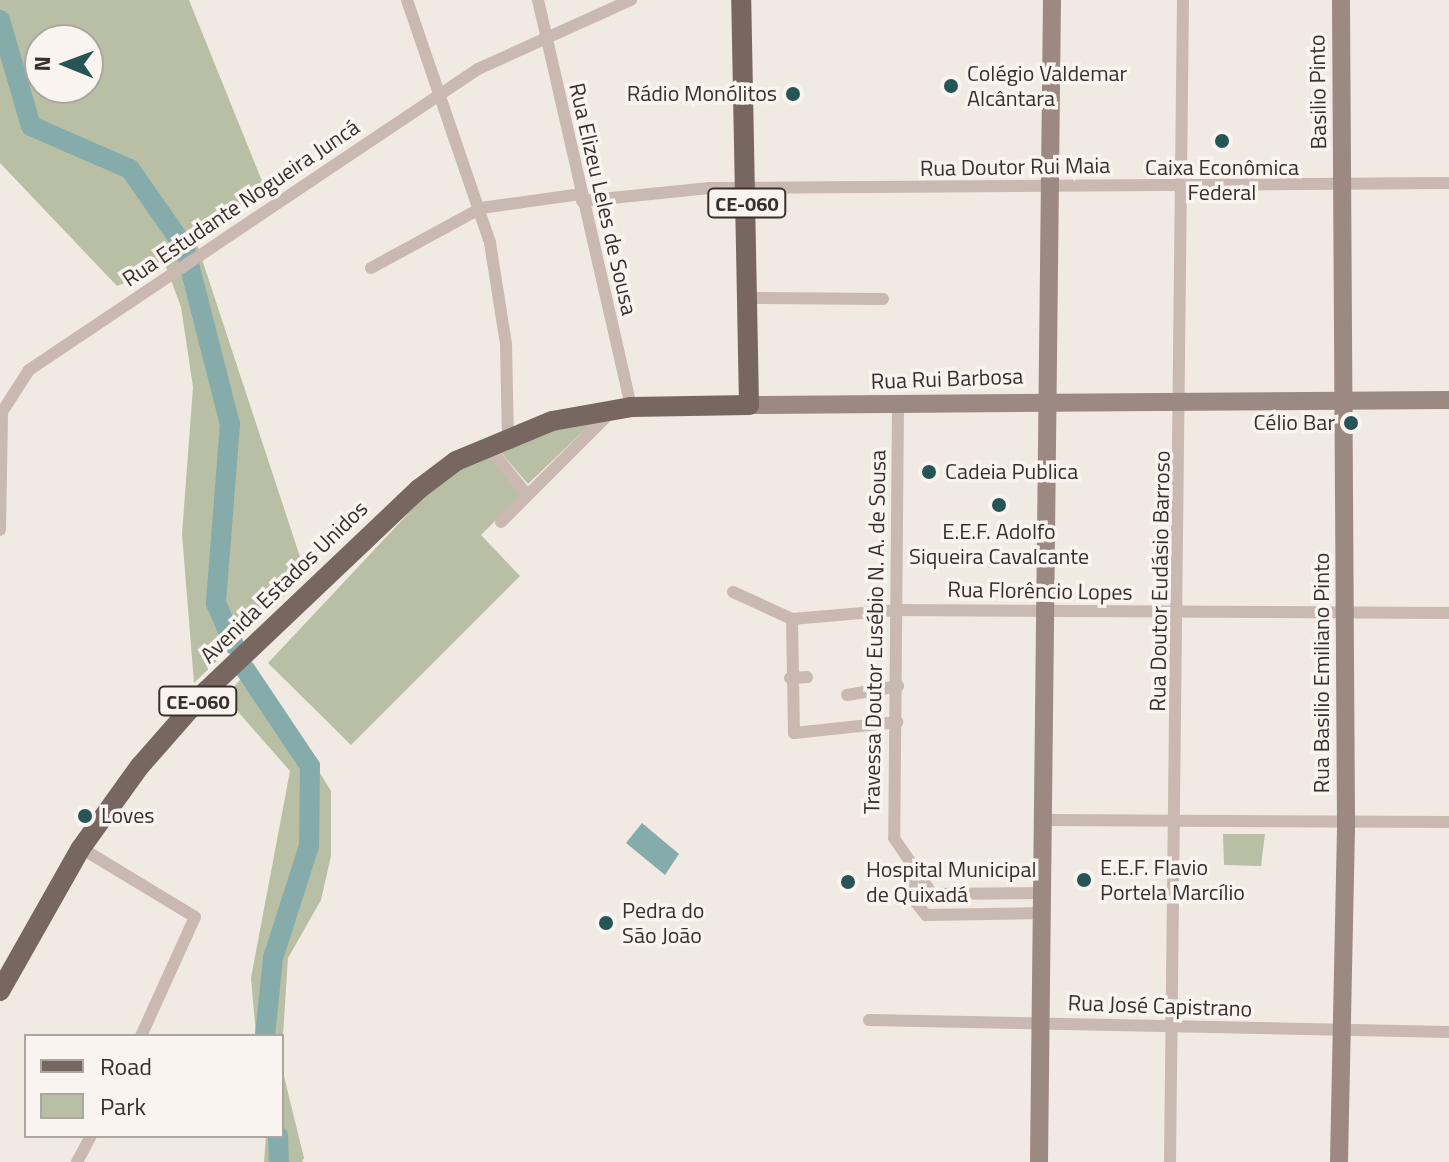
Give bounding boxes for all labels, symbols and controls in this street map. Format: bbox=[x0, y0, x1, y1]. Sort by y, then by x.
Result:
north arrow bbox=[24, 24, 104, 104]
street label: Basilio Pinto bbox=[1304, 34, 1332, 150]
text: N bbox=[25, 56, 59, 72]
place label: Colégio Valdemar Alcântara bbox=[967, 60, 1127, 112]
marker: Colégio Valdemar Alcântara bbox=[942, 77, 960, 95]
street label: Rua Elizeu Leles de Sousa bbox=[563, 80, 643, 318]
place label: Rádio Monólitos bbox=[627, 81, 777, 107]
marker: Rádio Monólitos bbox=[784, 85, 802, 103]
street label: Rua Estudante Nogueira Juncá bbox=[117, 114, 365, 292]
marker: Caixa Econômica Federal bbox=[1213, 132, 1231, 150]
street label: Rua Doutor Rui Maia bbox=[920, 152, 1110, 182]
place label: Caixa Econômica Federal bbox=[1145, 154, 1299, 206]
road number: CE-060 bbox=[707, 187, 787, 219]
street label: Rua Rui Barbosa bbox=[870, 363, 1024, 395]
place label: Célio Bar bbox=[1254, 410, 1335, 436]
marker: Célio Bar bbox=[1342, 414, 1360, 432]
street label: Travessa Doutor Eusébio N. A. de Sousa bbox=[859, 450, 891, 814]
street label: Rua Doutor Eudásio Barroso bbox=[1145, 450, 1175, 712]
place label: Cadeia Publica bbox=[945, 459, 1078, 485]
marker: Cadeia Publica bbox=[920, 463, 938, 481]
street label: Avenida Estados Unidos bbox=[195, 495, 373, 669]
marker: E.E.F. Adolfo Siqueira Cavalcante bbox=[990, 496, 1008, 514]
place label: E.E.F. Adolfo Siqueira Cavalcante bbox=[909, 518, 1089, 570]
street label: Rua Basilio Emiliano Pinto bbox=[1309, 553, 1335, 793]
street label: Rua Florêncio Lopes bbox=[947, 576, 1133, 606]
road number: CE-060 bbox=[158, 685, 238, 717]
place label: Loves bbox=[101, 803, 155, 829]
marker: Loves bbox=[76, 807, 94, 825]
place label: E.E.F. Flavio Portela Marcílio bbox=[1100, 854, 1245, 906]
place label: Hospital Municipal de Quixadá bbox=[866, 856, 1037, 908]
marker: Hospital Municipal de Quixadá bbox=[837, 871, 859, 893]
marker: E.E.F. Flavio Portela Marcílio bbox=[1075, 871, 1093, 889]
place label: Pedra do São João bbox=[622, 897, 704, 948]
marker: Pedra do São João bbox=[597, 914, 615, 932]
street label: Rua José Capistrano bbox=[1067, 990, 1253, 1022]
legend bbox=[24, 1034, 284, 1138]
text: Road bbox=[100, 1048, 152, 1084]
text: Park bbox=[100, 1088, 146, 1124]

